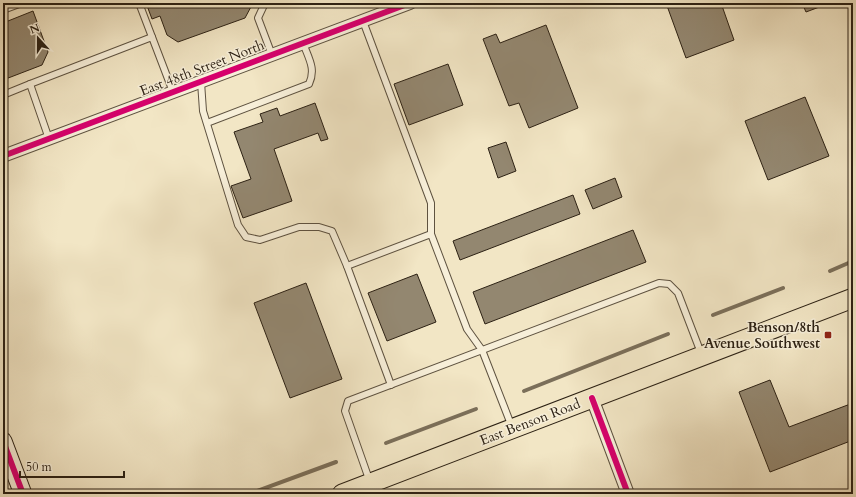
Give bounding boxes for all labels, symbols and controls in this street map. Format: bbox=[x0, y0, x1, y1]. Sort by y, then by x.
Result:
north arrow bbox=[18, 18, 58, 58]
text: N bbox=[27, 20, 42, 38]
street label: East 48th Street North bbox=[137, 35, 267, 101]
place label: Benson/8th Avenue Southwest bbox=[704, 318, 820, 353]
marker: Benson/8th Avenue Southwest bbox=[823, 330, 833, 340]
street label: East Benson Road bbox=[477, 394, 583, 450]
scale bar bbox=[20, 453, 124, 479]
text: 50 m bbox=[26, 459, 53, 475]

